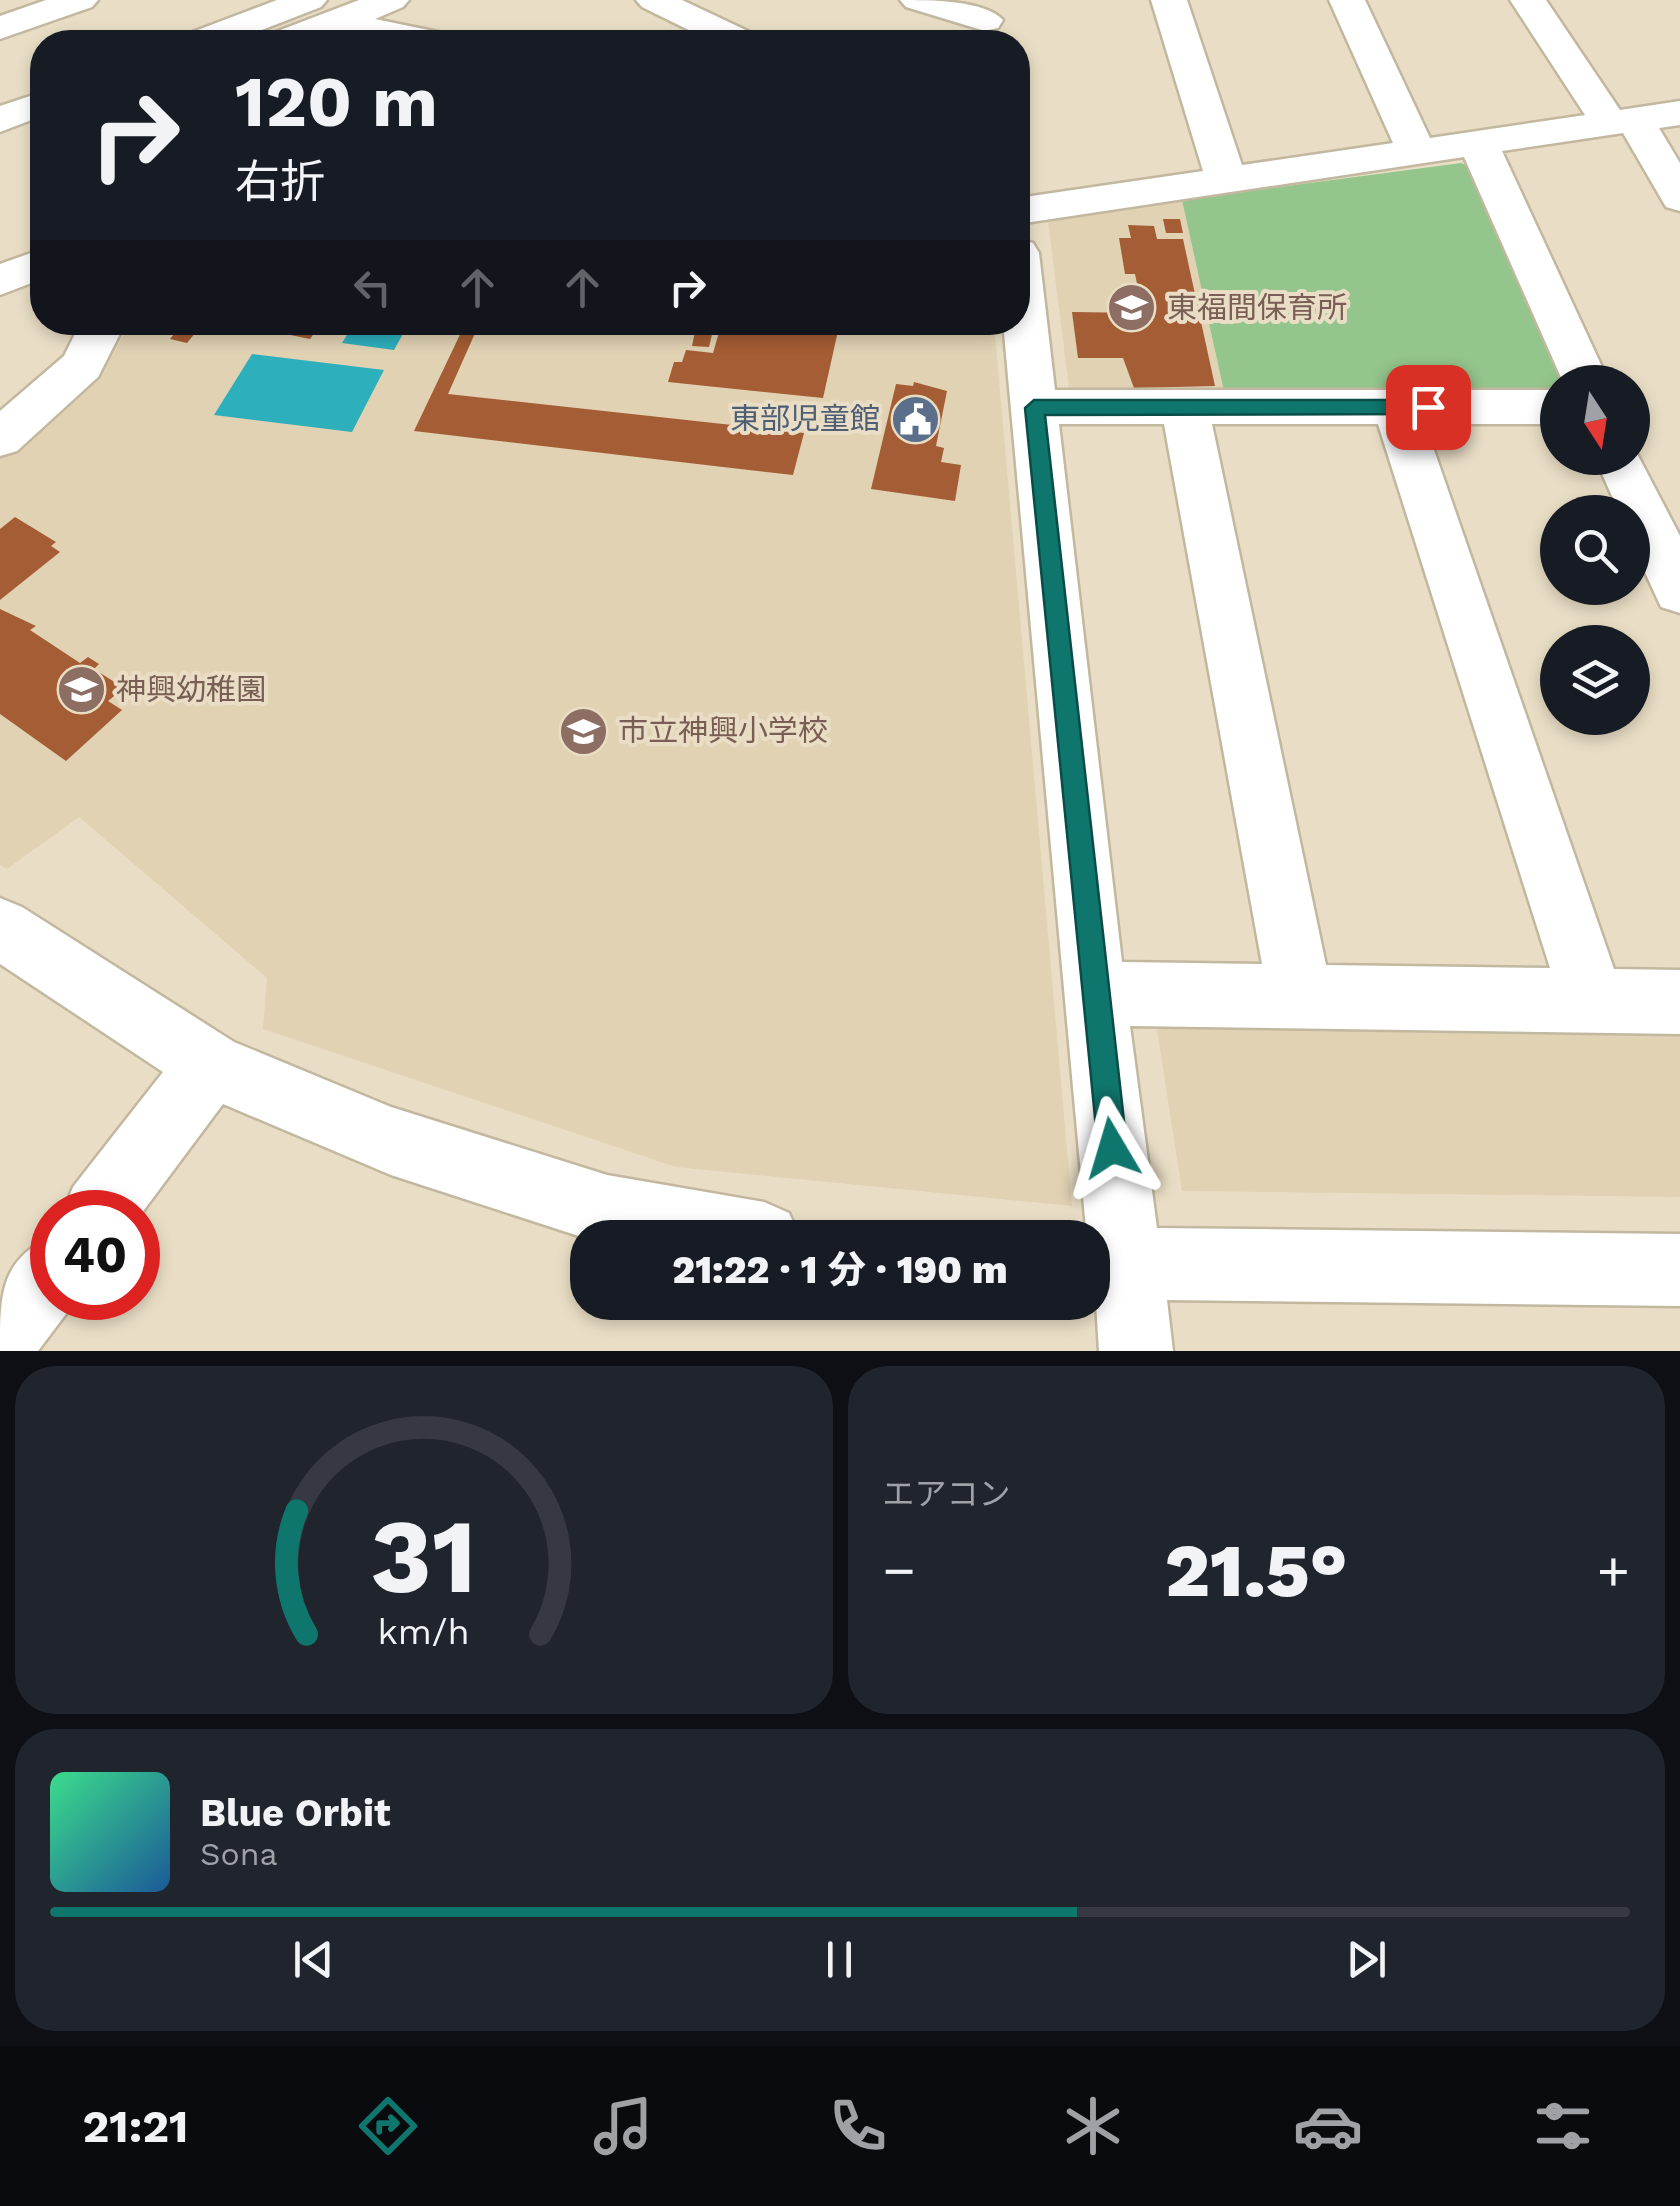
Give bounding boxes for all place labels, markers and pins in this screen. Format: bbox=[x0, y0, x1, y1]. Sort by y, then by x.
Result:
school or university icon: 東福間保育所 bbox=[1106, 282, 1158, 334]
place label: 東福間保育所 bbox=[1167, 290, 1347, 325]
pin bbox=[1386, 365, 1471, 450]
public building icon: 東部児童館 bbox=[889, 393, 941, 445]
place label: 東部児童館 bbox=[730, 401, 880, 436]
school or university icon: 神興幼稚園 bbox=[55, 664, 107, 716]
place label: 神興幼稚園 bbox=[116, 672, 266, 707]
school or university icon: 市立神興小学校 bbox=[557, 705, 609, 757]
place label: 市立神興小学校 bbox=[618, 713, 828, 748]

